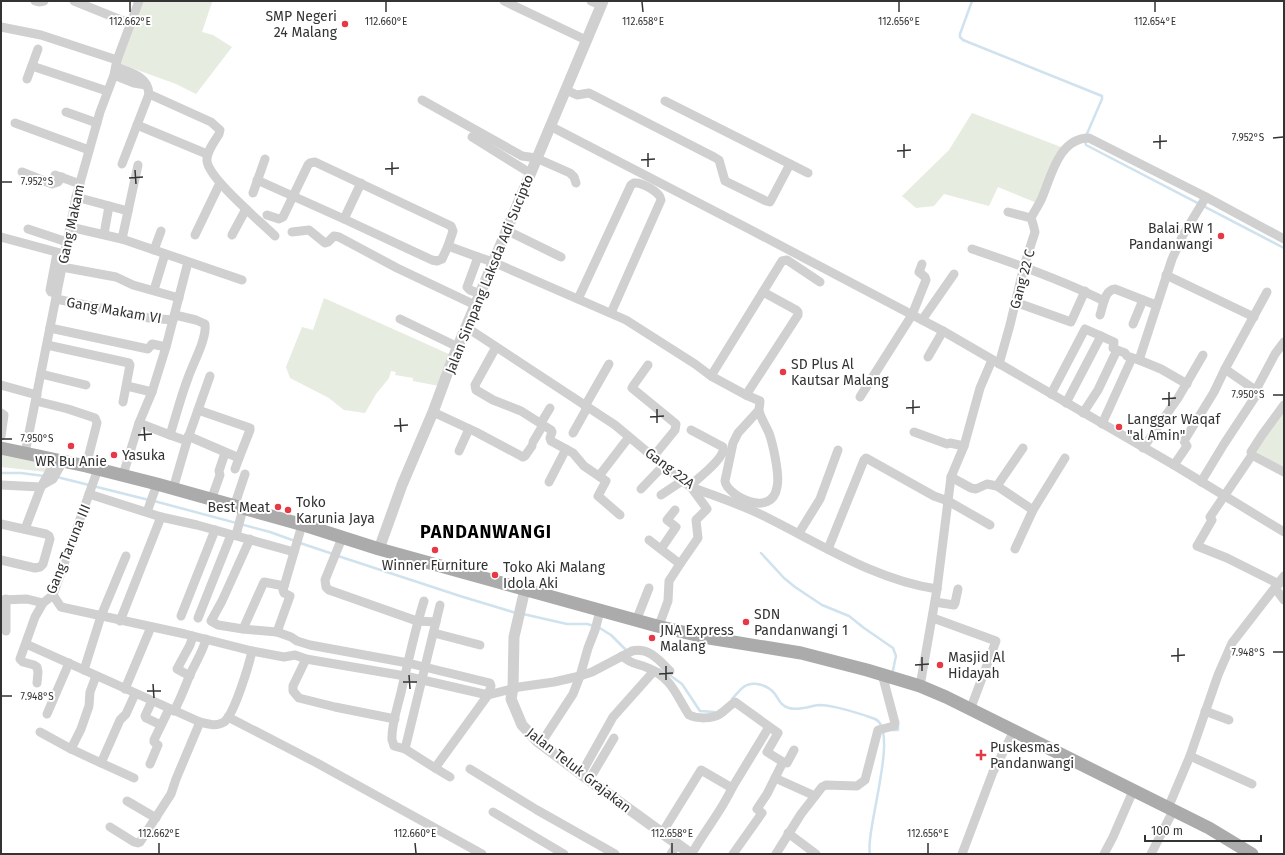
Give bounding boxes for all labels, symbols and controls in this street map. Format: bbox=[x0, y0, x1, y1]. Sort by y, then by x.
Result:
place label: SMP Negeri 24 Malang bbox=[266, 8, 338, 41]
text: 112.662°E bbox=[109, 16, 151, 28]
text: 112.660°E bbox=[365, 16, 407, 28]
text: 112.658°E bbox=[622, 16, 664, 28]
text: 112.656°E bbox=[878, 16, 920, 28]
text: 112.654°E bbox=[1134, 16, 1176, 28]
marker: SMP Negeri 24 Malang bbox=[340, 19, 350, 29]
text: 7.952°S bbox=[1232, 132, 1265, 144]
street label: Jalan Simpang Laksda Adi Sucipto bbox=[442, 172, 537, 376]
text: 7.952°S bbox=[21, 176, 54, 188]
street label: Gang Makam bbox=[55, 183, 88, 265]
place label: Balai RW 1 Pandanwangi bbox=[1129, 220, 1213, 253]
marker: Balai RW 1 Pandanwangi bbox=[1216, 231, 1226, 241]
street label: Gang 22 C bbox=[1006, 247, 1039, 311]
street label: Gang Makam VI bbox=[65, 294, 163, 327]
place label: SD Plus Al Kautsar Malang bbox=[791, 356, 889, 389]
marker: SD Plus Al Kautsar Malang bbox=[778, 367, 788, 377]
text: 7.950°S bbox=[1231, 389, 1265, 401]
place label: Langgar Waqaf "al Amin" bbox=[1127, 411, 1221, 444]
marker: Langgar Waqaf "al Amin" bbox=[1114, 422, 1124, 432]
text: 7.950°S bbox=[20, 433, 54, 445]
marker: WR Bu Anie bbox=[66, 441, 76, 451]
street label: Gang 22A bbox=[642, 444, 698, 492]
place label: Yasuka bbox=[122, 447, 165, 464]
marker: Yasuka bbox=[109, 450, 119, 460]
place label: WR Bu Anie bbox=[35, 453, 107, 470]
place label: Toko Karunia Jaya bbox=[296, 494, 375, 527]
place label: Best Meat bbox=[208, 499, 271, 516]
street label: Gang Taruna III bbox=[43, 502, 94, 597]
marker: Best Meat bbox=[273, 502, 283, 512]
marker: Toko Karunia Jaya bbox=[283, 505, 293, 515]
district label: PANDANWANGI bbox=[420, 521, 552, 543]
marker: Winner Furniture bbox=[430, 545, 440, 555]
place label: Winner Furniture bbox=[382, 557, 488, 574]
place label: Toko Aki Malang Idola Aki bbox=[503, 559, 606, 592]
marker: Toko Aki Malang Idola Aki bbox=[490, 570, 500, 580]
place label: SDN Pandanwangi 1 bbox=[754, 606, 848, 639]
marker: SDN Pandanwangi 1 bbox=[741, 617, 751, 627]
place label: JNA Express Malang bbox=[660, 622, 734, 655]
marker: JNA Express Malang bbox=[647, 633, 657, 643]
text: 7.948°S bbox=[1231, 647, 1265, 659]
place label: Masjid Al Hidayah bbox=[948, 649, 1005, 682]
marker: Masjid Al Hidayah bbox=[935, 660, 945, 670]
text: 7.948°S bbox=[20, 691, 54, 703]
street label: Jalan Teluk Grajakan bbox=[523, 724, 634, 817]
place label: Puskesmas Pandanwangi bbox=[990, 739, 1074, 772]
marker: Puskesmas Pandanwangi bbox=[975, 749, 987, 761]
scale bar bbox=[1145, 817, 1261, 843]
text: 100 m bbox=[1151, 824, 1183, 838]
text: 112.662°E bbox=[138, 828, 180, 840]
text: 112.660°E bbox=[394, 828, 436, 840]
text: 112.658°E bbox=[651, 828, 693, 840]
text: 112.656°E bbox=[907, 828, 949, 840]

